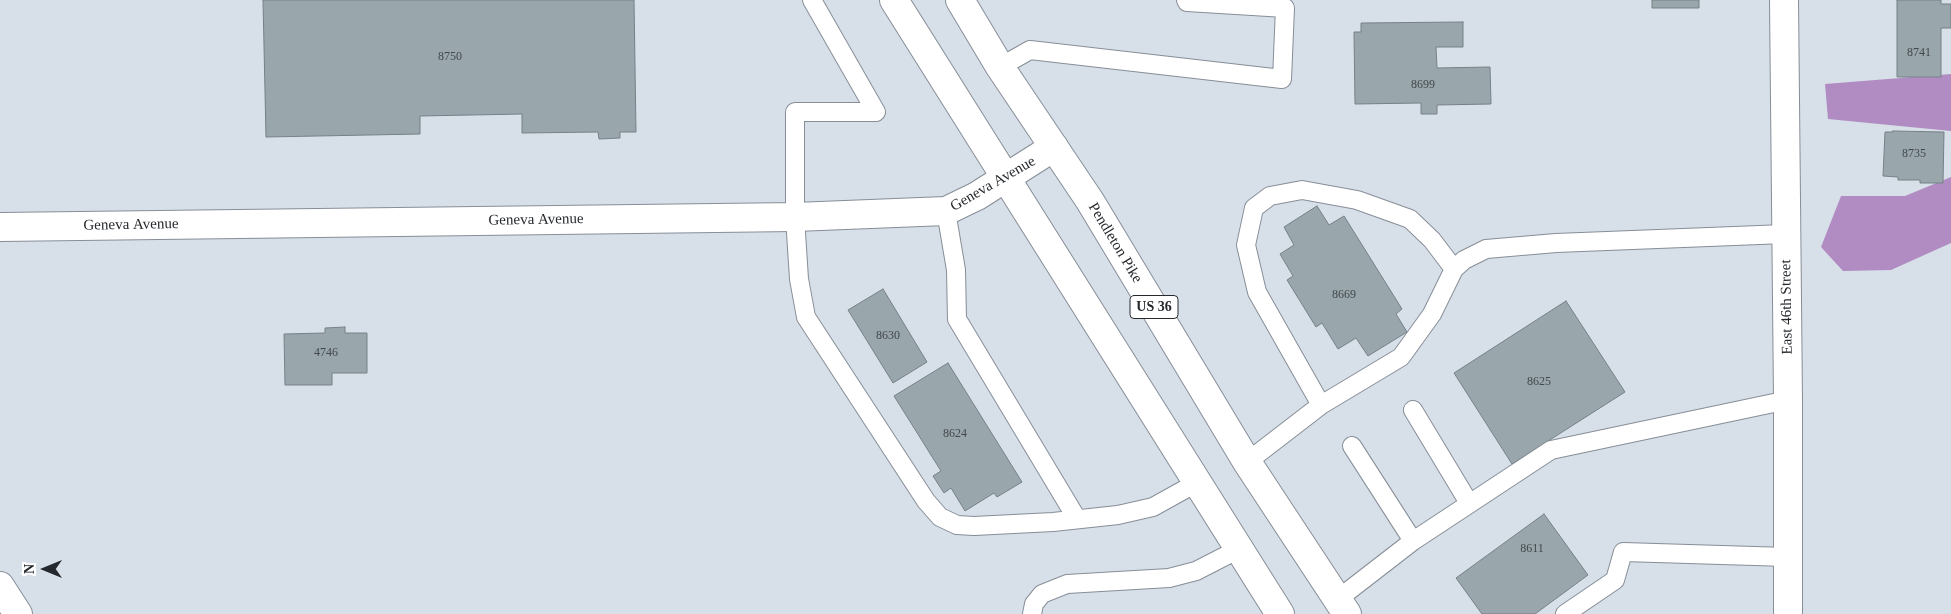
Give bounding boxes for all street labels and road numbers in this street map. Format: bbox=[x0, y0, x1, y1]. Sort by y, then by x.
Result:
street label: Geneva Avenue bbox=[947, 152, 1039, 216]
street label: Pendleton Pike bbox=[1084, 200, 1146, 286]
street label: Geneva Avenue bbox=[488, 210, 584, 230]
street label: Geneva Avenue bbox=[83, 215, 179, 235]
street label: East 46th Street bbox=[1777, 259, 1797, 355]
road number: US 36 bbox=[1130, 296, 1178, 318]

